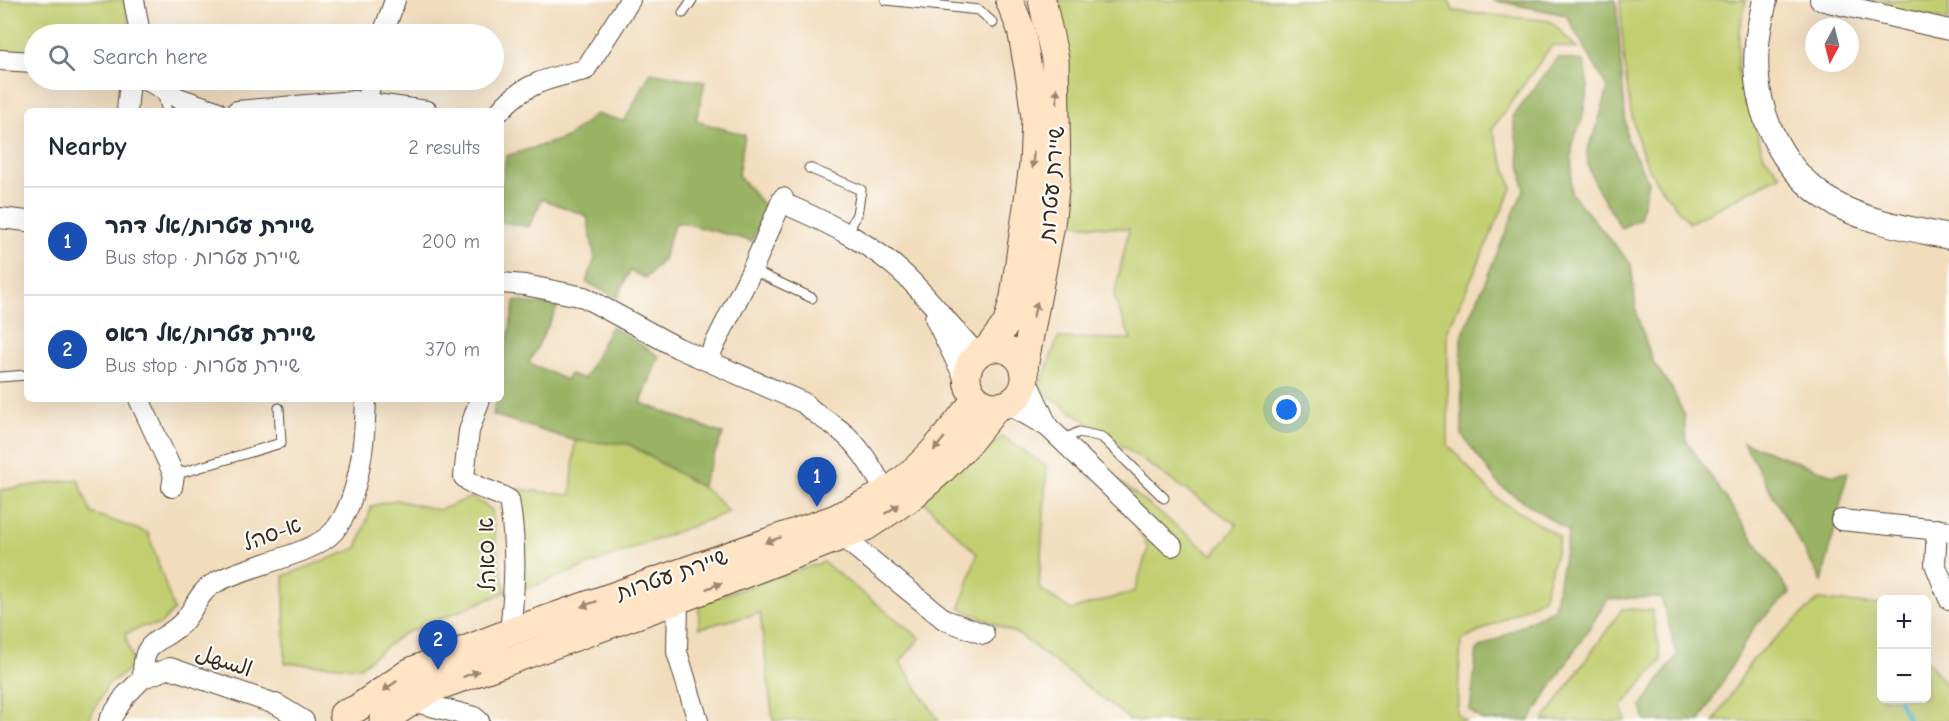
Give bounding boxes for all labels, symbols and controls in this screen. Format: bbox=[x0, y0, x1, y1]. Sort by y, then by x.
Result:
north arrow bbox=[1805, 18, 1859, 72]
search box bbox=[24, 24, 504, 90]
icon: search bbox=[45, 41, 78, 74]
text: Search here bbox=[93, 44, 208, 70]
one-way arrow bbox=[1052, 86, 1061, 105]
street label: שיירת עטרות bbox=[1034, 125, 1070, 245]
text: Nearby bbox=[48, 132, 127, 162]
text: 2 results bbox=[408, 136, 480, 159]
one-way arrow bbox=[1028, 150, 1038, 169]
text: שיירת עטרות/אל דהר bbox=[105, 213, 314, 239]
text: 1 bbox=[64, 230, 71, 253]
text: 200 m bbox=[422, 230, 480, 253]
text: Bus stop · שיירת עטרות bbox=[105, 246, 300, 269]
one-way arrow bbox=[1030, 300, 1040, 319]
text: שיירת עטרות/אל ראס bbox=[105, 321, 315, 347]
text: 2 bbox=[63, 338, 72, 361]
text: 370 m bbox=[425, 338, 480, 361]
text: Bus stop · שיירת עטרות bbox=[105, 354, 300, 377]
your location bbox=[1272, 395, 1301, 424]
one-way arrow bbox=[933, 436, 946, 452]
pin: 1 bbox=[798, 458, 836, 507]
one-way arrow bbox=[884, 504, 901, 515]
street label: א-סהל bbox=[239, 511, 305, 557]
street label: א סאהל bbox=[473, 517, 501, 593]
one-way arrow bbox=[764, 535, 782, 545]
street label: שיירת עטרות bbox=[611, 544, 731, 607]
one-way arrow bbox=[705, 581, 723, 591]
map controls bbox=[1877, 595, 1931, 703]
button: + bbox=[1877, 595, 1931, 649]
one-way arrow bbox=[580, 600, 598, 610]
pin: 2 bbox=[418, 620, 458, 670]
street label: السهل bbox=[192, 639, 256, 683]
button: − bbox=[1877, 649, 1931, 703]
one-way arrow bbox=[462, 669, 480, 679]
one-way arrow bbox=[382, 680, 398, 692]

